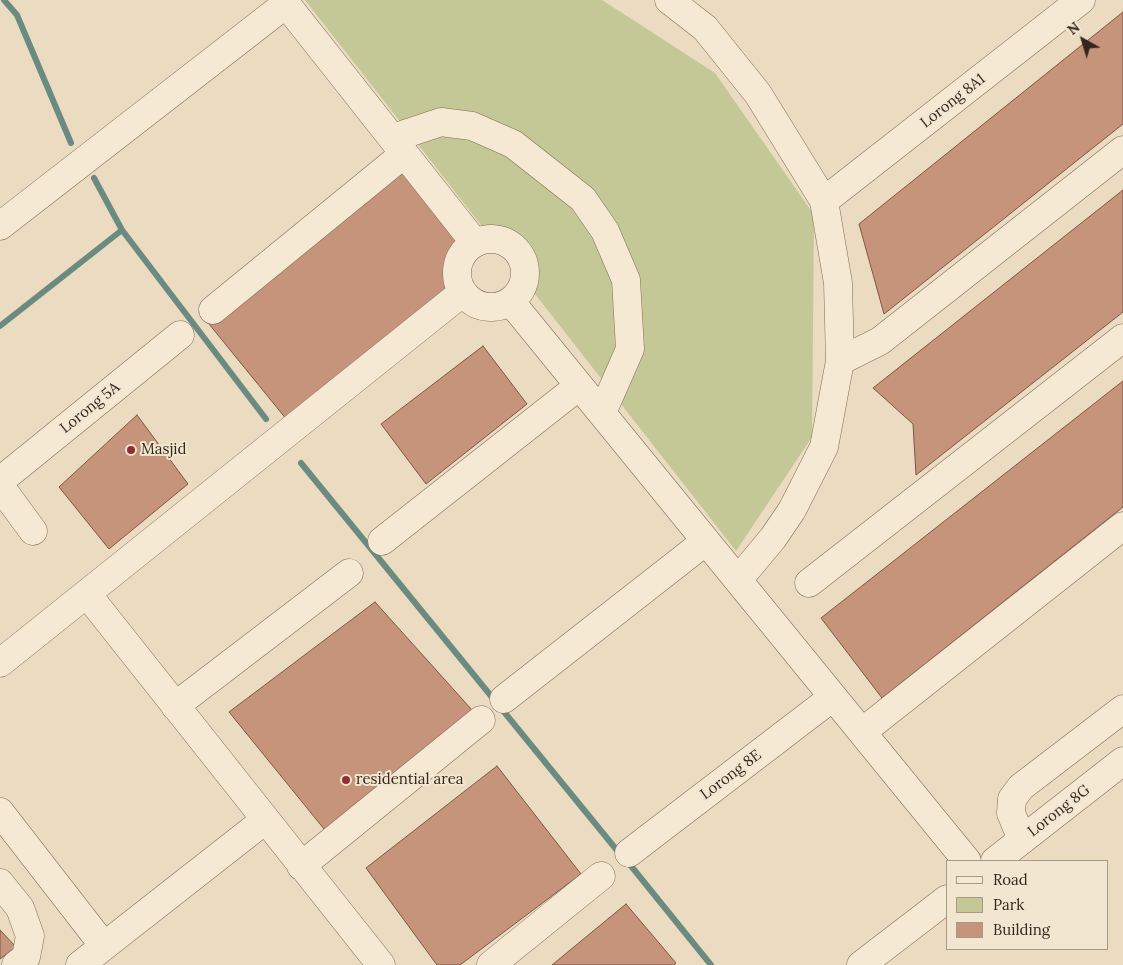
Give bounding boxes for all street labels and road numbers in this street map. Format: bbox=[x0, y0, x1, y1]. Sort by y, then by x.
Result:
street label: Lorong 8A1 bbox=[917, 70, 989, 132]
street label: Lorong 5A bbox=[57, 379, 123, 437]
street label: Lorong 8E bbox=[697, 746, 765, 804]
street label: Lorong 8G bbox=[1024, 781, 1094, 841]

